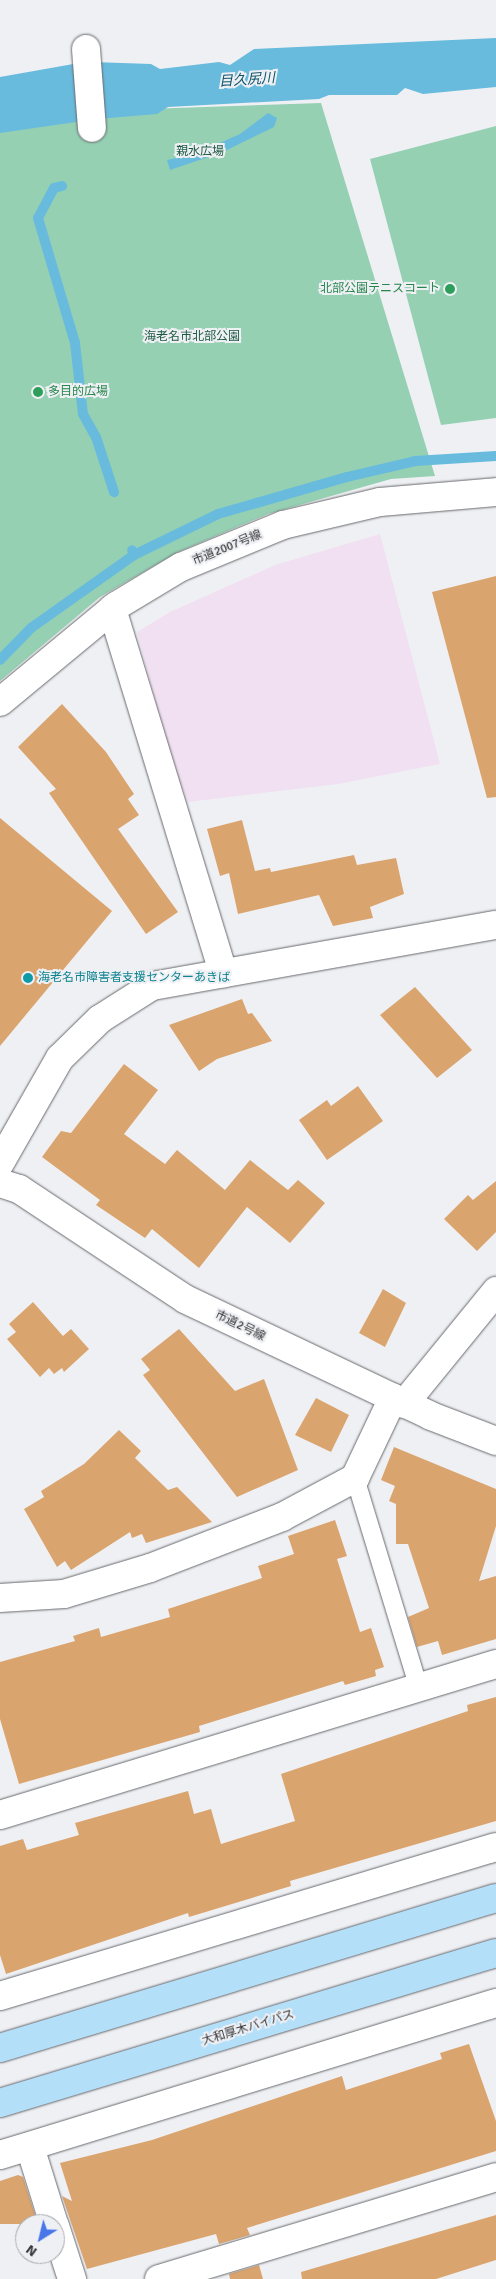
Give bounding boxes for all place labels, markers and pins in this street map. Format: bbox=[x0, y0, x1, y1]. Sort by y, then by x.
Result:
place label: 北部公園テニスコート bbox=[320, 282, 440, 296]
marker: 北部公園テニスコート bbox=[444, 283, 456, 295]
place label: 多目的広場 bbox=[48, 385, 108, 399]
marker: 多目的広場 bbox=[32, 386, 44, 398]
place label: 海老名市障害者支援センターあきば bbox=[38, 971, 230, 985]
marker: 海老名市障害者支援センターあきば bbox=[22, 972, 34, 984]

